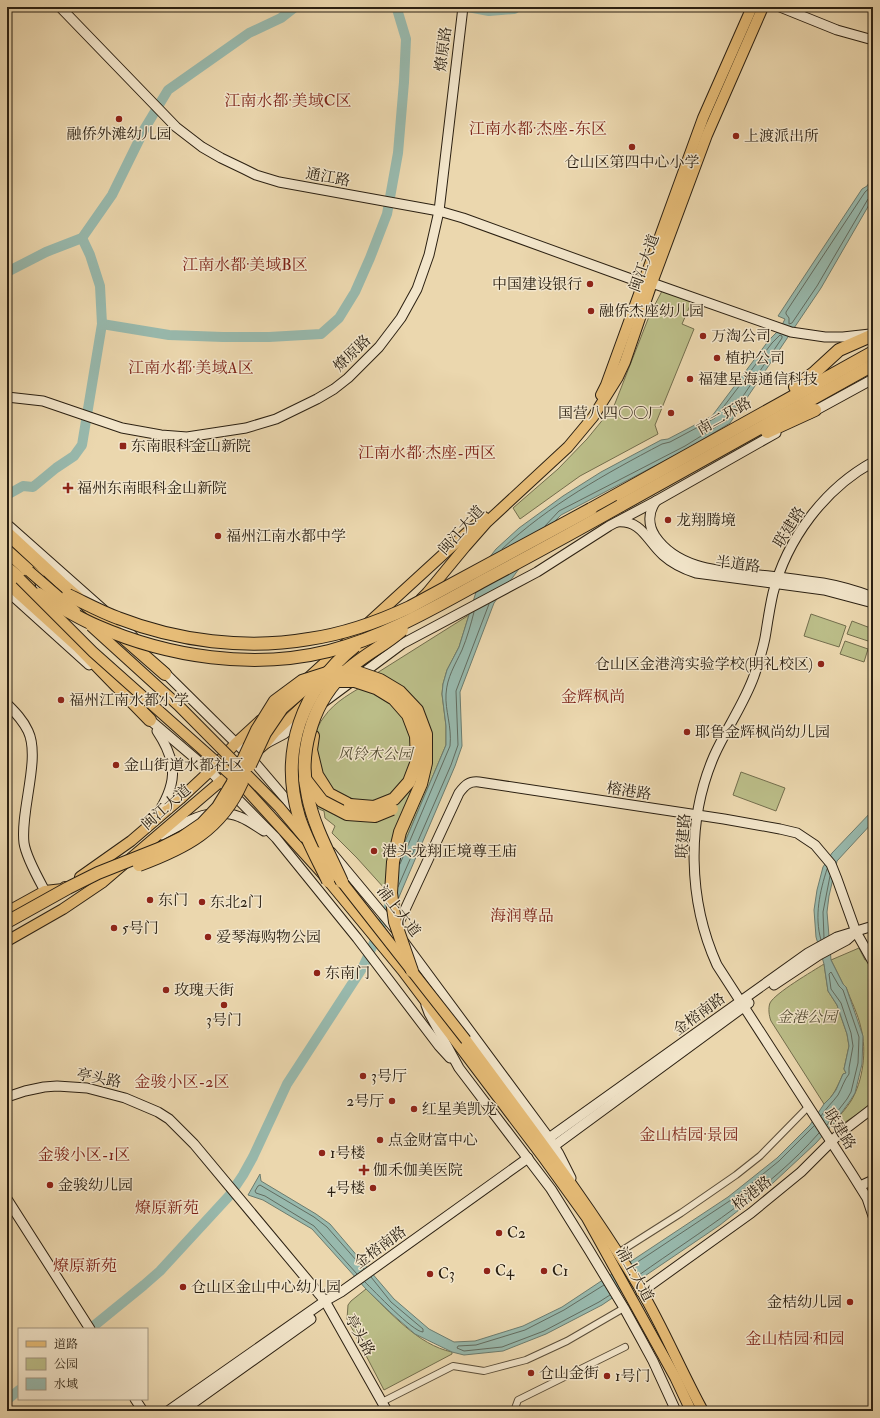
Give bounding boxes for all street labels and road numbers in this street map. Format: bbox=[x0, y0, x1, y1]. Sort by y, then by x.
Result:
street label: 燎原路 bbox=[431, 26, 456, 73]
street label: 通江路 bbox=[304, 164, 352, 191]
street label: 闽江大道 bbox=[625, 232, 664, 295]
street label: 燎原路 bbox=[330, 331, 375, 376]
street label: 南二环路 bbox=[693, 394, 755, 439]
street label: 闽江大道 bbox=[434, 502, 489, 559]
street label: 联建路 bbox=[769, 503, 809, 551]
street label: 半道路 bbox=[714, 552, 761, 577]
street label: 榕港路 bbox=[605, 779, 653, 804]
street label: 闽江大道 bbox=[137, 781, 195, 834]
street label: 联建路 bbox=[672, 813, 695, 859]
street label: 浦上大道 bbox=[373, 882, 425, 941]
street label: 金榕南路 bbox=[669, 989, 729, 1040]
street label: 亭头路 bbox=[75, 1065, 123, 1092]
street label: 联建路 bbox=[820, 1105, 860, 1153]
street label: 榕港路 bbox=[729, 1172, 776, 1215]
street label: 金榕南路 bbox=[350, 1222, 410, 1273]
street label: 浦上大道 bbox=[612, 1243, 657, 1305]
street label: 亭头路 bbox=[340, 1311, 379, 1360]

